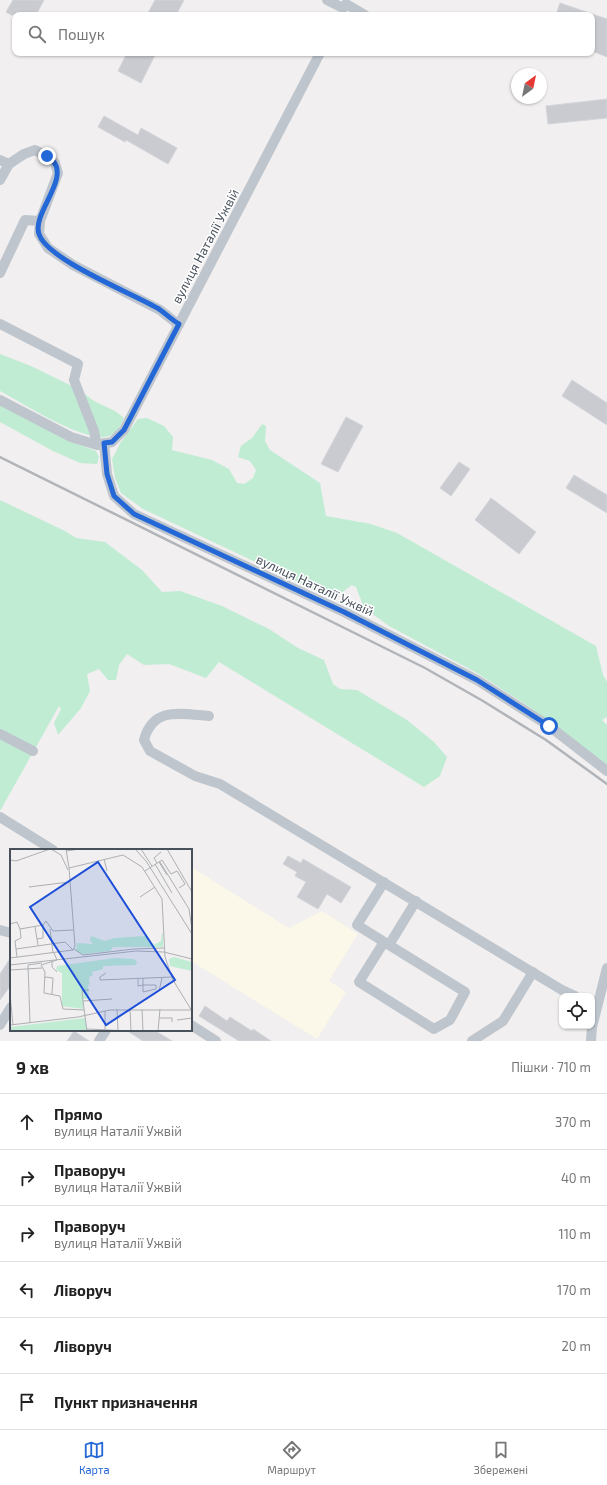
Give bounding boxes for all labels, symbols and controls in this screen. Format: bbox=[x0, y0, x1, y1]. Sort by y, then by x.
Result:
search box bbox=[12, 12, 595, 56]
icon: search bbox=[26, 23, 48, 45]
text: Пошук bbox=[58, 25, 105, 43]
north arrow bbox=[511, 68, 547, 104]
route end bbox=[38, 147, 56, 165]
street label: вулиця Наталії Ужвій bbox=[168, 186, 242, 306]
street label: вулиця Наталії Ужвій bbox=[254, 551, 376, 619]
route start bbox=[540, 717, 558, 735]
inset map bbox=[10, 849, 192, 1031]
map controls bbox=[559, 993, 595, 1029]
button: locate bbox=[559, 993, 595, 1029]
text: 9 хв bbox=[16, 1057, 49, 1077]
text: Пішки · 710 m bbox=[511, 1059, 591, 1075]
text: Прямо bbox=[54, 1105, 103, 1123]
icon: ahead bbox=[16, 1111, 38, 1133]
text: 370 m bbox=[555, 1114, 591, 1130]
text: вулиця Наталії Ужвій bbox=[54, 1123, 182, 1139]
text: Праворуч bbox=[54, 1161, 125, 1179]
icon: right bbox=[16, 1167, 38, 1189]
text: 40 m bbox=[561, 1170, 591, 1186]
text: вулиця Наталії Ужвій bbox=[54, 1179, 182, 1195]
text: Праворуч bbox=[54, 1217, 125, 1235]
icon: right bbox=[16, 1223, 38, 1245]
text: 110 m bbox=[559, 1226, 591, 1242]
text: вулиця Наталії Ужвій bbox=[54, 1235, 182, 1251]
icon: left bbox=[16, 1279, 38, 1301]
text: Ліворуч bbox=[54, 1281, 112, 1299]
text: 170 m bbox=[557, 1282, 591, 1298]
icon: left bbox=[16, 1335, 38, 1357]
text: Ліворуч bbox=[54, 1337, 112, 1355]
text: 20 m bbox=[562, 1338, 591, 1354]
icon: arrive bbox=[16, 1391, 38, 1413]
text: Пункт призначення bbox=[54, 1393, 198, 1411]
tab: Карта bbox=[79, 1439, 109, 1476]
tab: Маршрут bbox=[267, 1439, 316, 1476]
tab: Збережені bbox=[474, 1439, 528, 1476]

